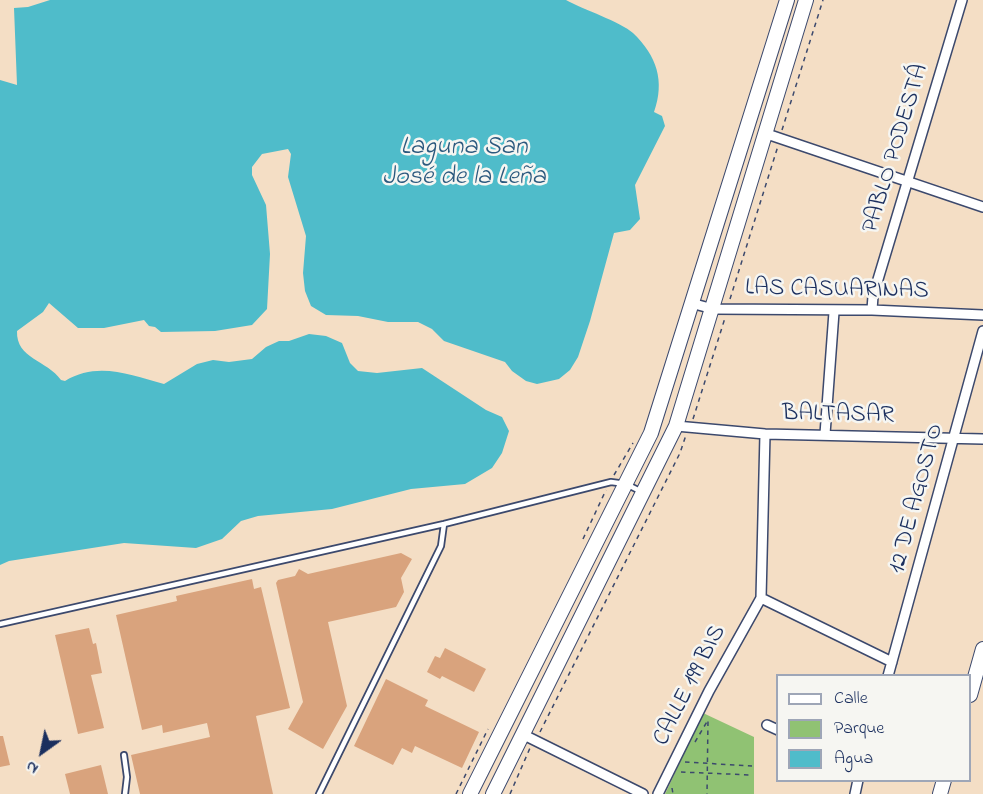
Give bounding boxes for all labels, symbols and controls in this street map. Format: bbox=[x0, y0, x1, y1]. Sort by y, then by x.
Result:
street label: PABLO PODESTÁ bbox=[858, 61, 936, 237]
water label: Laguna San José de la Leña bbox=[382, 133, 546, 194]
street label: LAS CASUARINAS bbox=[745, 275, 929, 307]
street label: BALTASAR bbox=[782, 401, 894, 431]
street label: 12 DE AGOSTO bbox=[884, 421, 952, 577]
street label: CALLE 199 BIS bbox=[648, 621, 734, 751]
legend bbox=[776, 674, 971, 782]
text: Calle bbox=[834, 686, 868, 712]
text: Parque bbox=[834, 716, 884, 742]
north arrow bbox=[12, 722, 72, 782]
text: Agua bbox=[834, 746, 873, 772]
text: N bbox=[21, 754, 43, 780]

